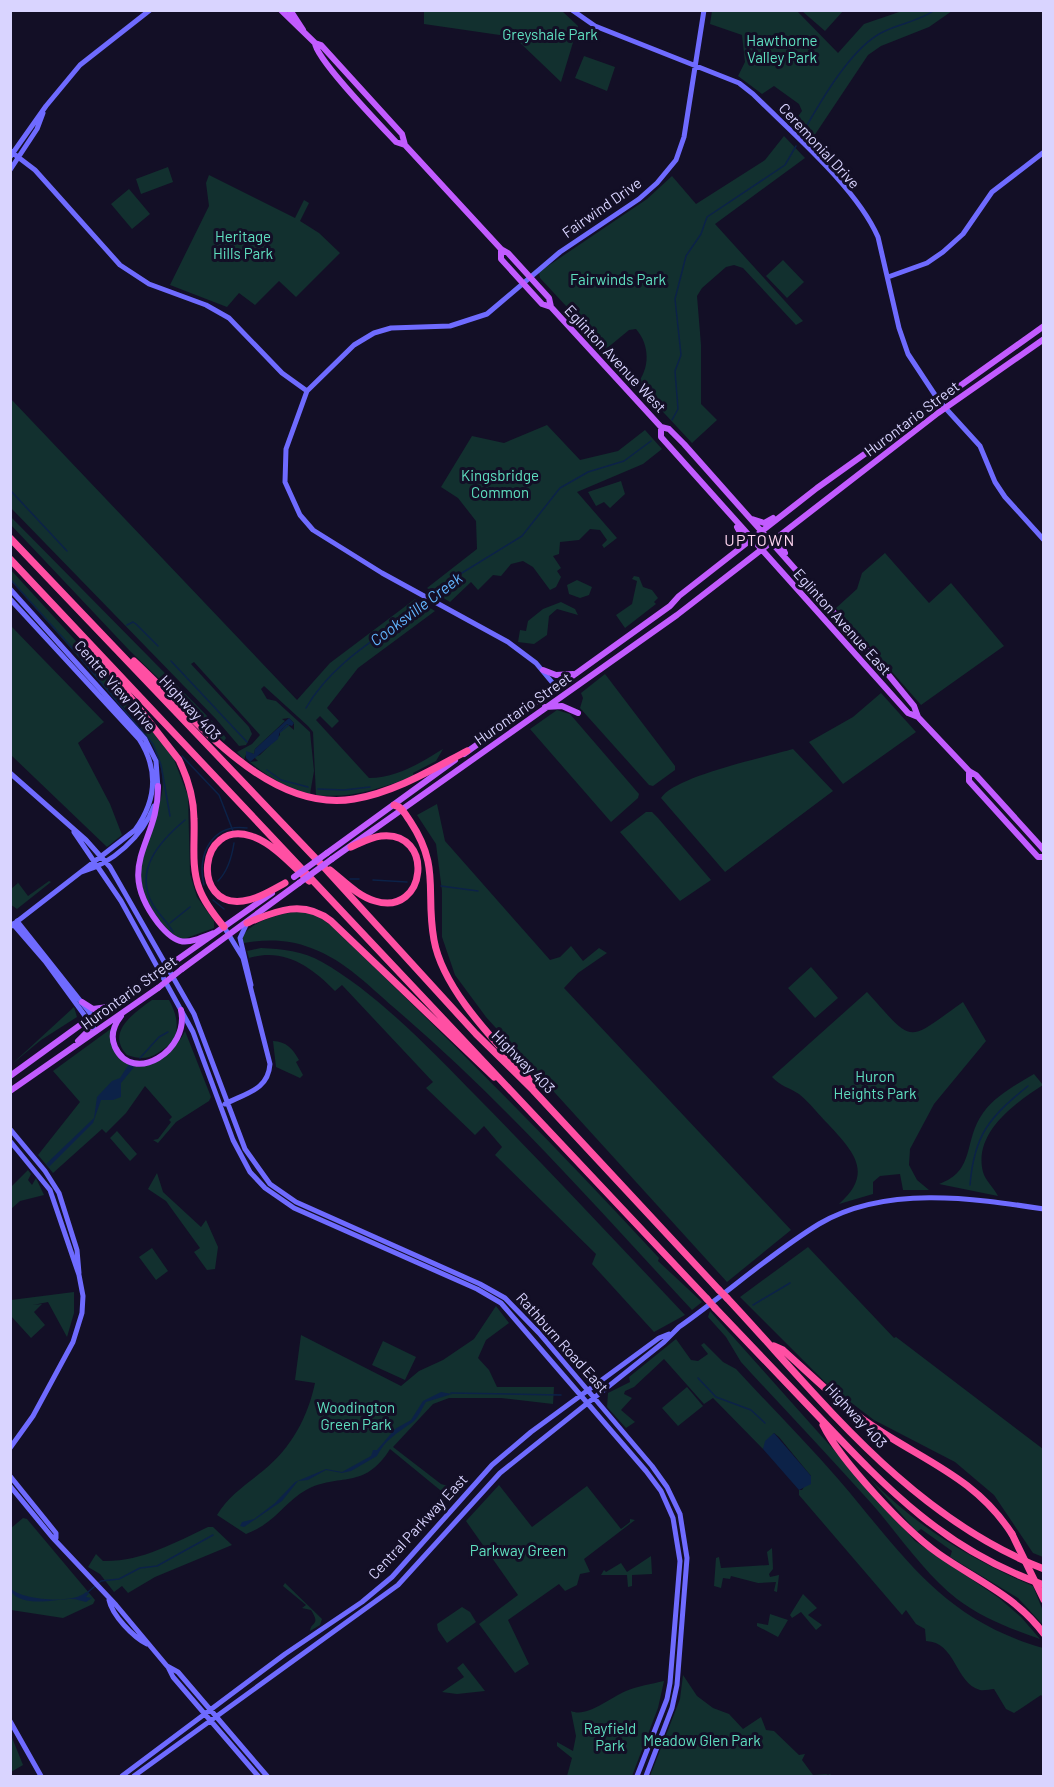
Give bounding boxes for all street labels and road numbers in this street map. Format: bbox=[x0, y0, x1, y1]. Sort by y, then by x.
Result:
street label: Ceremonial Drive bbox=[776, 99, 864, 192]
street label: Fairwind Drive bbox=[558, 173, 645, 241]
street label: Eglinton Avenue West bbox=[561, 301, 670, 416]
street label: Hurontario Street bbox=[860, 377, 962, 460]
street label: Eglinton Avenue East bbox=[790, 564, 895, 678]
street label: Centre View Drive bbox=[71, 636, 160, 735]
street label: Hurontario Street bbox=[471, 668, 574, 748]
street label: Highway 403 bbox=[156, 671, 225, 744]
street label: Hurontario Street bbox=[77, 951, 180, 1033]
street label: Highway 403 bbox=[488, 1026, 559, 1097]
street label: Rathburn Road East bbox=[513, 1289, 612, 1396]
street label: Highway 403 bbox=[822, 1379, 891, 1452]
street label: Central Parkway East bbox=[364, 1470, 471, 1583]

